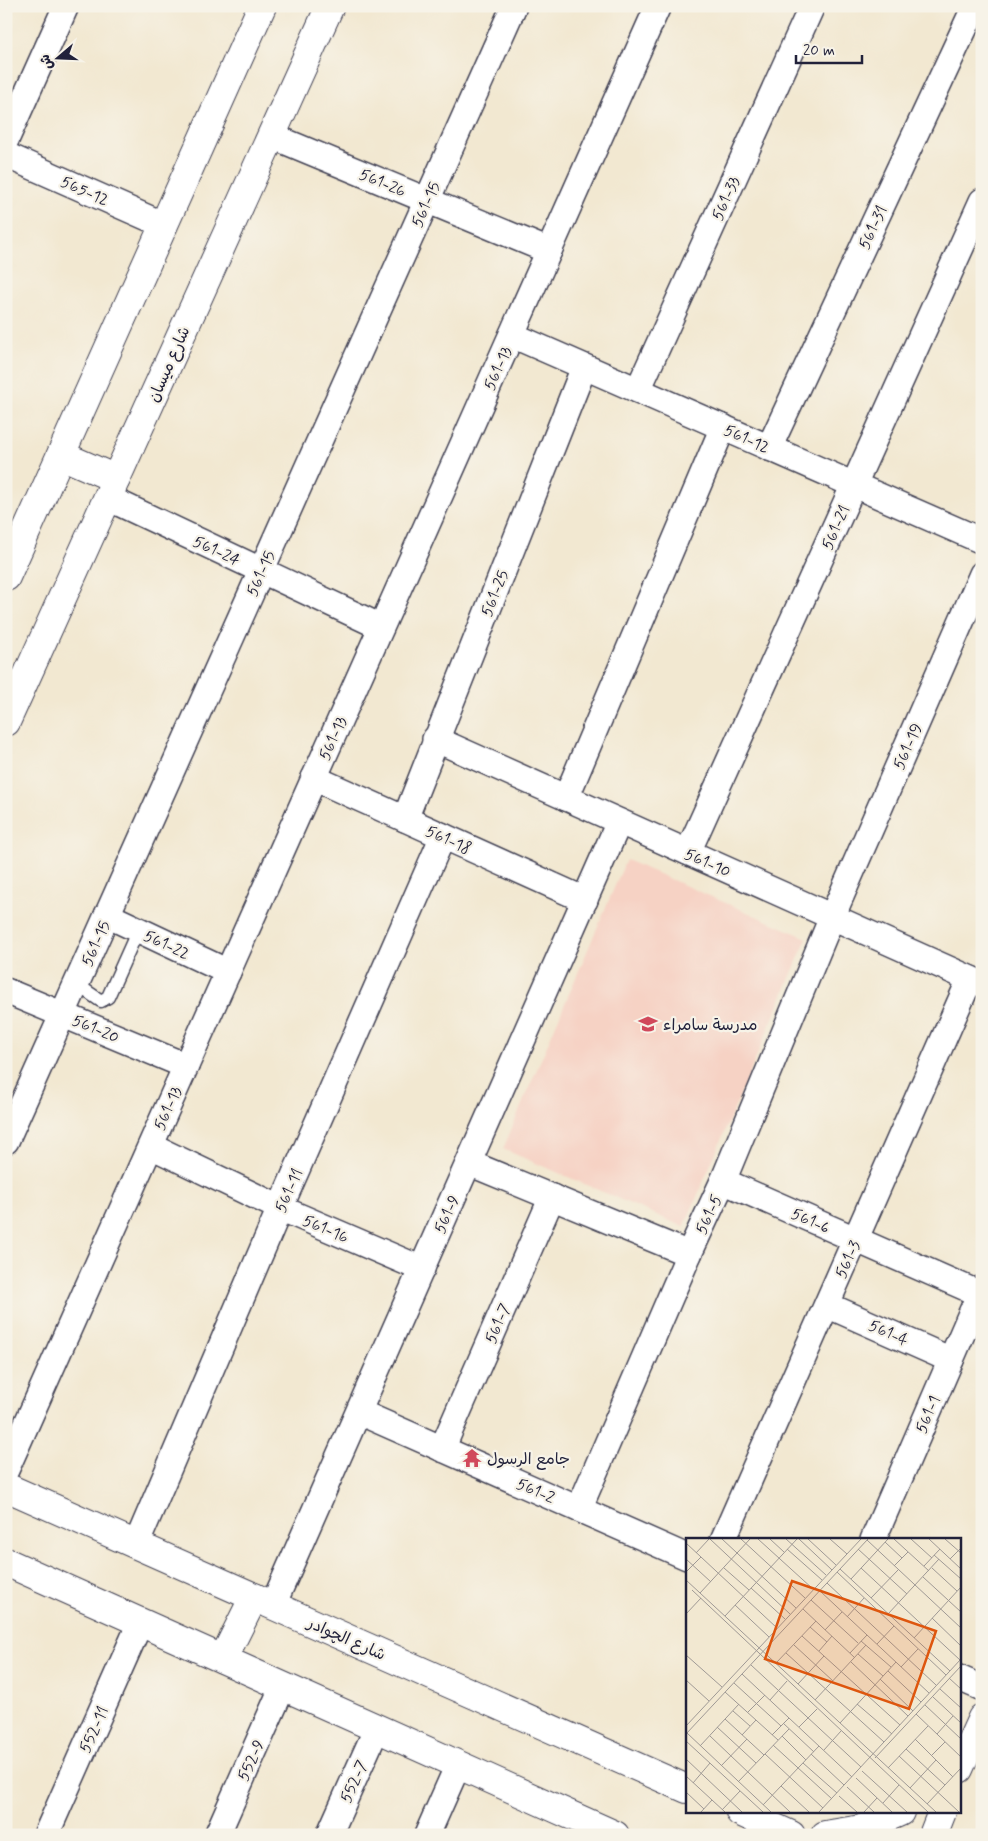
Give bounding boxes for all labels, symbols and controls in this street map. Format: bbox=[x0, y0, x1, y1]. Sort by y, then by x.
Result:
north arrow bbox=[32, 32, 82, 82]
scale bar bbox=[796, 32, 862, 64]
text: 20 m bbox=[803, 41, 835, 61]
text: ش bbox=[36, 52, 58, 72]
street label: 561-26 bbox=[356, 164, 409, 203]
street label: 565-12 bbox=[57, 172, 112, 211]
street label: 561-33 bbox=[707, 173, 745, 224]
street label: 561-15 bbox=[407, 179, 446, 231]
street label: 561-31 bbox=[854, 202, 893, 253]
street label: شارع ميسان bbox=[143, 323, 195, 406]
street label: 561-13 bbox=[479, 343, 517, 394]
street label: 561-12 bbox=[720, 420, 772, 459]
street label: 561-21 bbox=[817, 502, 855, 553]
street label: 561-24 bbox=[190, 531, 243, 571]
street label: 561-15 bbox=[242, 548, 281, 600]
street label: 561-25 bbox=[477, 567, 514, 620]
street label: 561-13 bbox=[314, 713, 352, 764]
street label: 561-19 bbox=[889, 720, 928, 773]
street label: 561-18 bbox=[422, 821, 474, 860]
street label: 561-10 bbox=[681, 844, 734, 883]
street label: 561-15 bbox=[77, 918, 116, 970]
street label: 561-22 bbox=[140, 926, 193, 965]
street label: 561-20 bbox=[69, 1010, 122, 1049]
school or university icon: مدرسة سامراء bbox=[637, 1013, 659, 1035]
place label: مدرسة سامراء bbox=[663, 1015, 757, 1036]
street label: 561-13 bbox=[149, 1083, 187, 1134]
street label: 561-11 bbox=[270, 1165, 308, 1216]
street label: 561-5 bbox=[691, 1191, 728, 1238]
street label: 561-9 bbox=[430, 1192, 465, 1237]
street label: 561-6 bbox=[788, 1204, 833, 1239]
street label: 561-16 bbox=[299, 1210, 352, 1248]
street label: 561-3 bbox=[831, 1237, 866, 1282]
street label: 561-7 bbox=[481, 1300, 516, 1347]
street label: 561-4 bbox=[865, 1315, 911, 1351]
street label: 561-1 bbox=[911, 1393, 946, 1437]
temple icon: جامع الرسول bbox=[461, 1447, 483, 1469]
place label: جامع الرسول bbox=[487, 1449, 570, 1470]
street label: 561-2 bbox=[513, 1474, 558, 1509]
inset map bbox=[686, 1538, 960, 1814]
street label: شارع الچوادر bbox=[302, 1612, 389, 1666]
street label: 552-11 bbox=[75, 1703, 114, 1756]
street label: 552-9 bbox=[233, 1737, 270, 1784]
street label: 552-7 bbox=[336, 1757, 373, 1806]

